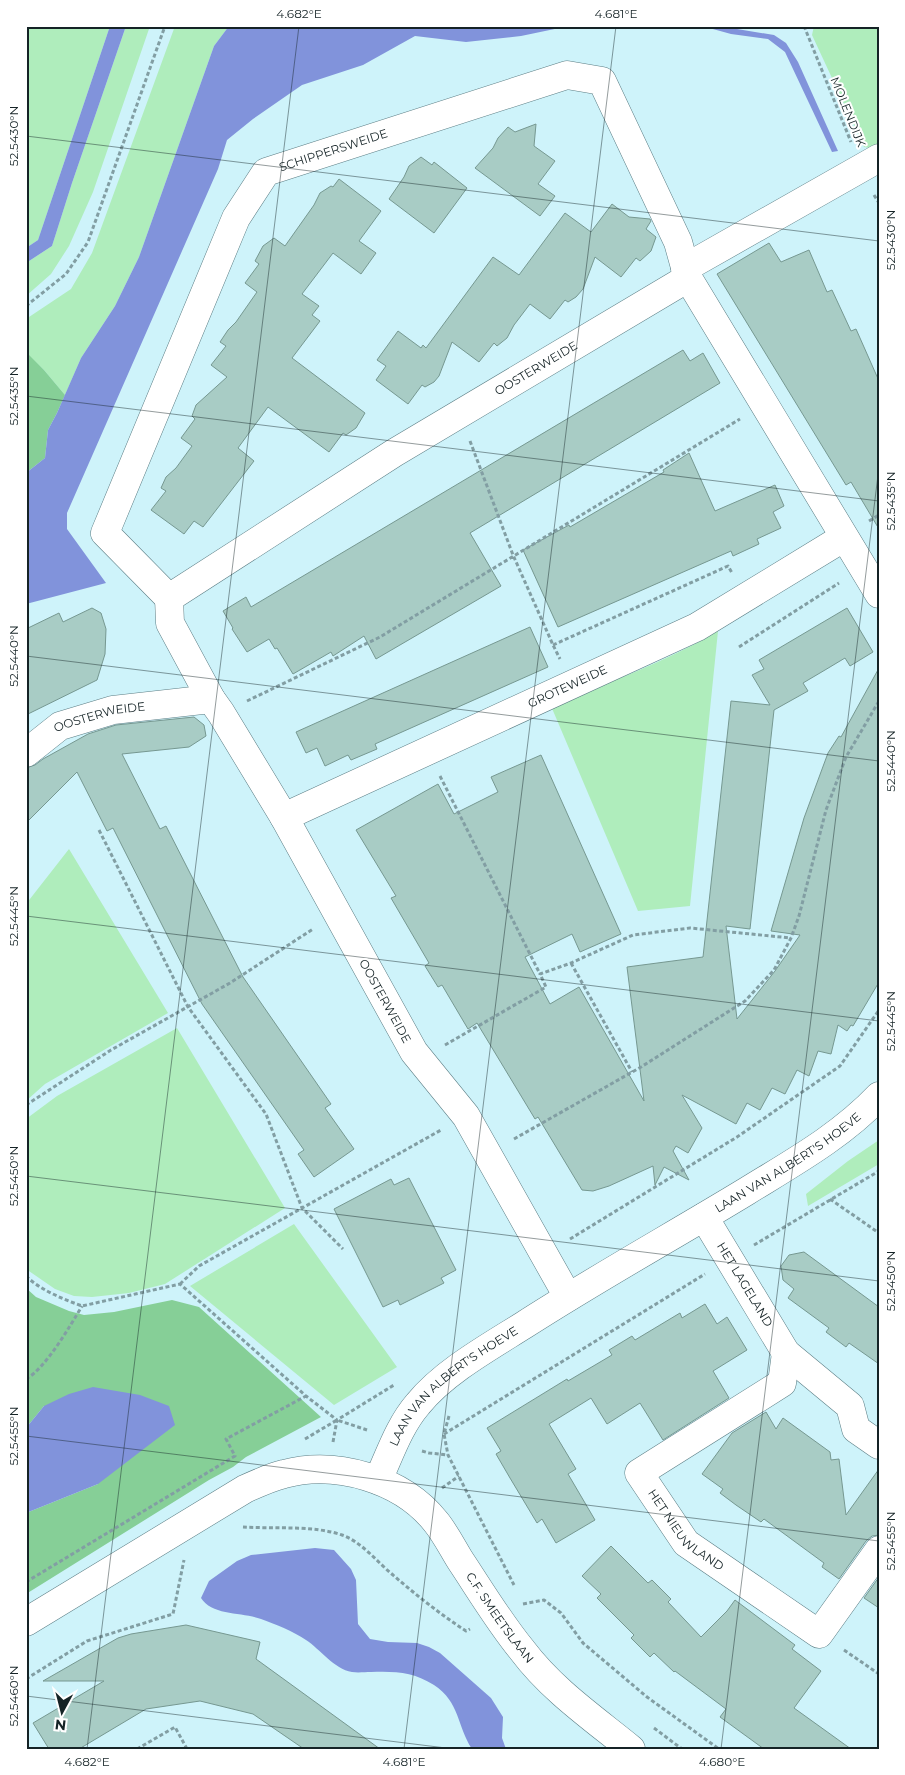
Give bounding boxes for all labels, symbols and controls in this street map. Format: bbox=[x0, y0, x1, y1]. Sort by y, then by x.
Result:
text: 4.682°E bbox=[276, 6, 322, 21]
text: 4.681°E bbox=[595, 6, 637, 21]
street label: MOLENDIJK bbox=[828, 74, 870, 150]
text: 52.5430°N bbox=[6, 106, 21, 166]
street label: SCHIPPERSWEIDE bbox=[277, 125, 389, 174]
text: 52.5430°N bbox=[883, 210, 898, 270]
street label: OOSTERWEIDE bbox=[492, 338, 580, 398]
text: 52.5435°N bbox=[6, 367, 21, 425]
text: 52.5435°N bbox=[883, 472, 898, 530]
text: 52.5440°N bbox=[6, 625, 21, 687]
street label: GROTEWEIDE bbox=[525, 661, 609, 711]
street label: OOSTERWEIDE bbox=[50, 698, 146, 735]
text: 52.5440°N bbox=[883, 730, 898, 792]
text: 52.5445°N bbox=[6, 886, 21, 946]
street label: OOSTERWEIDE bbox=[356, 956, 415, 1045]
text: 52.5445°N bbox=[883, 991, 898, 1051]
street label: LAAN VAN ALBERT'S HOEVE bbox=[712, 1109, 864, 1216]
text: 52.5450°N bbox=[6, 1146, 21, 1206]
street label: HET LAGELAND bbox=[714, 1239, 776, 1329]
text: 52.5450°N bbox=[883, 1251, 898, 1311]
street label: LAAN VAN ALBERT'S HOEVE bbox=[386, 1323, 520, 1448]
text: 52.5455°N bbox=[6, 1406, 21, 1466]
street label: HET NIEUWLAND bbox=[645, 1486, 727, 1574]
text: 52.5455°N bbox=[883, 1511, 898, 1571]
street label: C.F. SMEETSLAAN bbox=[463, 1569, 537, 1666]
text: 52.5460°N bbox=[6, 1666, 21, 1727]
north arrow bbox=[38, 1688, 88, 1738]
text: N bbox=[54, 1715, 67, 1735]
text: 4.682°E bbox=[64, 1754, 110, 1769]
text: 4.681°E bbox=[383, 1754, 425, 1769]
text: 4.680°E bbox=[699, 1754, 745, 1769]

